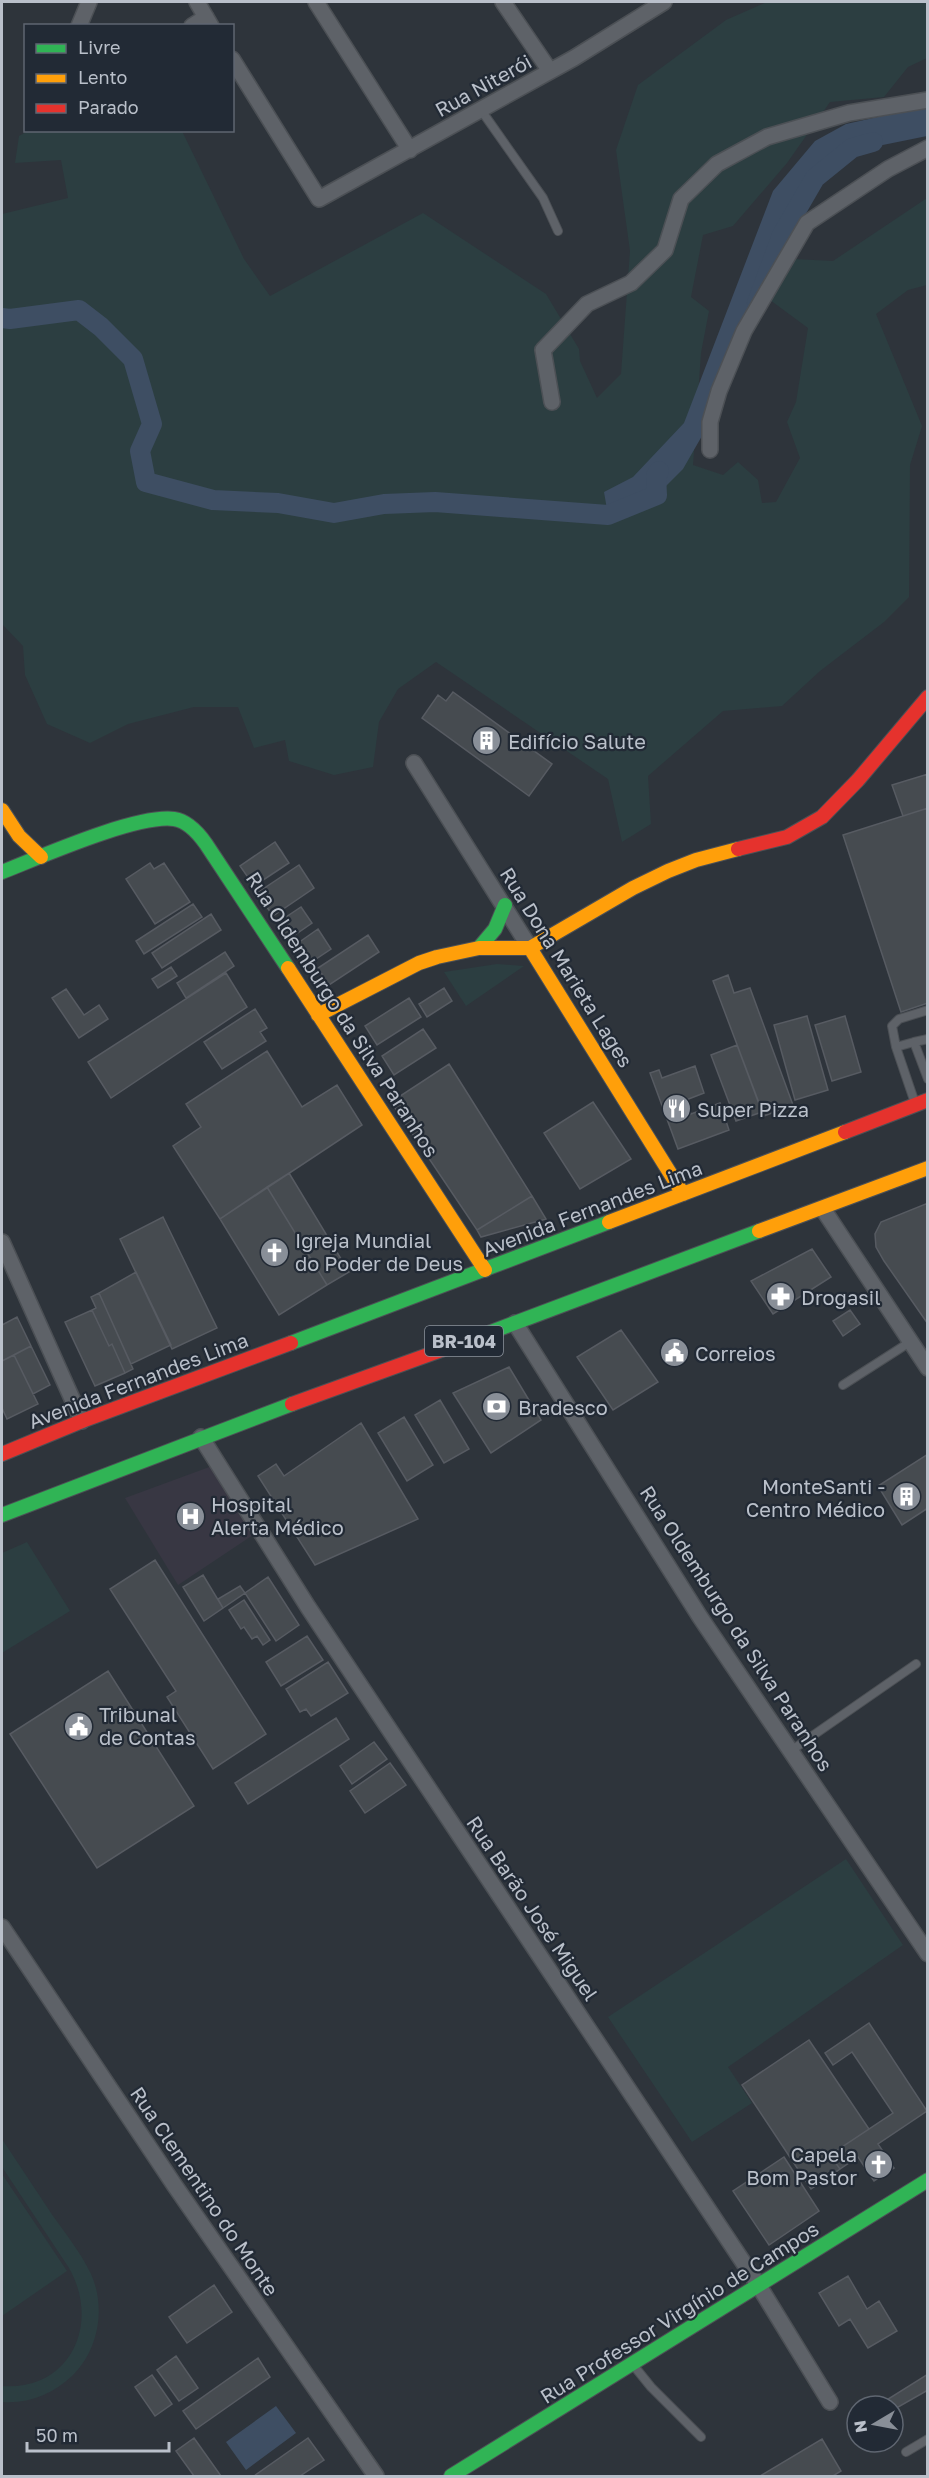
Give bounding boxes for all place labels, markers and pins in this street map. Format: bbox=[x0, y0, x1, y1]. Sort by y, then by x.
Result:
building icon: Edifício Salute bbox=[471, 725, 503, 757]
place label: Edifício Salute bbox=[508, 729, 646, 753]
restaurant icon: Super Pizza bbox=[660, 1093, 692, 1125]
place label: Super Pizza bbox=[697, 1097, 809, 1121]
place label: Igreja Mundial do Poder de Deus bbox=[295, 1228, 463, 1275]
church icon: Igreja Mundial do Poder de Deus bbox=[258, 1236, 290, 1268]
pharmacy icon: Drogasil bbox=[764, 1281, 796, 1313]
place label: Drogasil bbox=[801, 1285, 881, 1309]
public building icon: Correios bbox=[658, 1337, 690, 1369]
place label: Correios bbox=[695, 1341, 776, 1365]
bank icon: Bradesco bbox=[481, 1391, 513, 1423]
place label: Bradesco bbox=[518, 1395, 608, 1419]
place label: MonteSanti - Centro Médico bbox=[746, 1474, 885, 1521]
building icon: MonteSanti - Centro Médico bbox=[890, 1481, 922, 1513]
place label: Hospital Alerta Médico bbox=[211, 1492, 344, 1539]
hospital icon: Hospital Alerta Médico bbox=[174, 1500, 206, 1532]
place label: Tribunal de Contas bbox=[99, 1702, 196, 1749]
public building icon: Tribunal de Contas bbox=[62, 1710, 94, 1742]
place label: Capela Bom Pastor bbox=[746, 2142, 857, 2189]
church icon: Capela Bom Pastor bbox=[862, 2149, 894, 2181]

